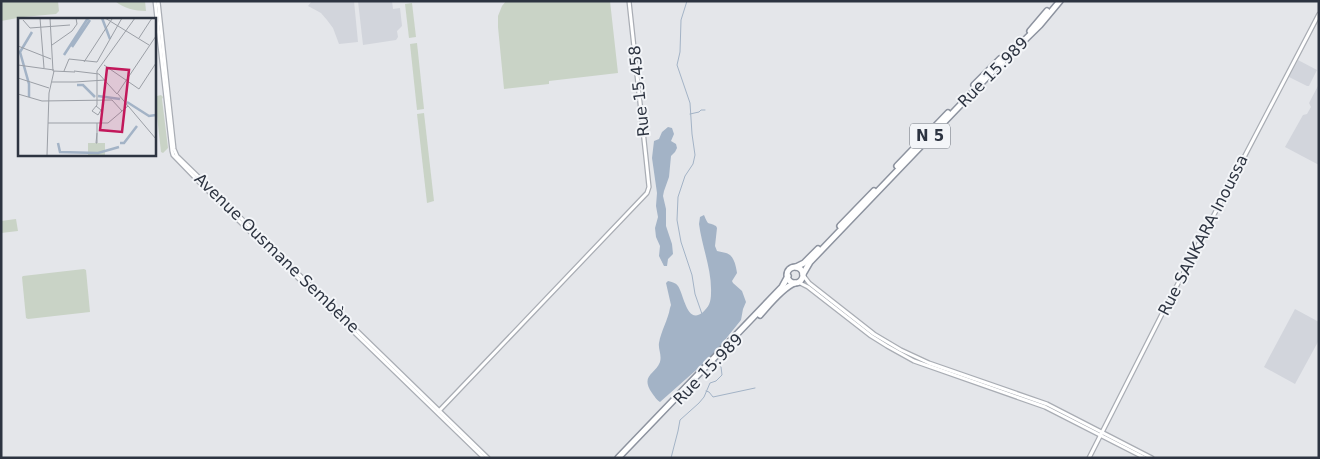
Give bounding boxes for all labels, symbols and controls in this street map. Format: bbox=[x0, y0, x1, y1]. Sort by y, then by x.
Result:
inset map bbox=[18, 18, 155, 155]
street label: Rue 15.989 bbox=[954, 33, 1032, 111]
street label: Rue 15.458 bbox=[625, 45, 653, 137]
road number: N 5 bbox=[910, 124, 950, 148]
street label: Rue SANKARA Inoussa bbox=[1154, 151, 1252, 319]
street label: Avenue Ousmane Sembène bbox=[191, 169, 363, 337]
street label: Rue 15.989 bbox=[669, 330, 747, 408]

